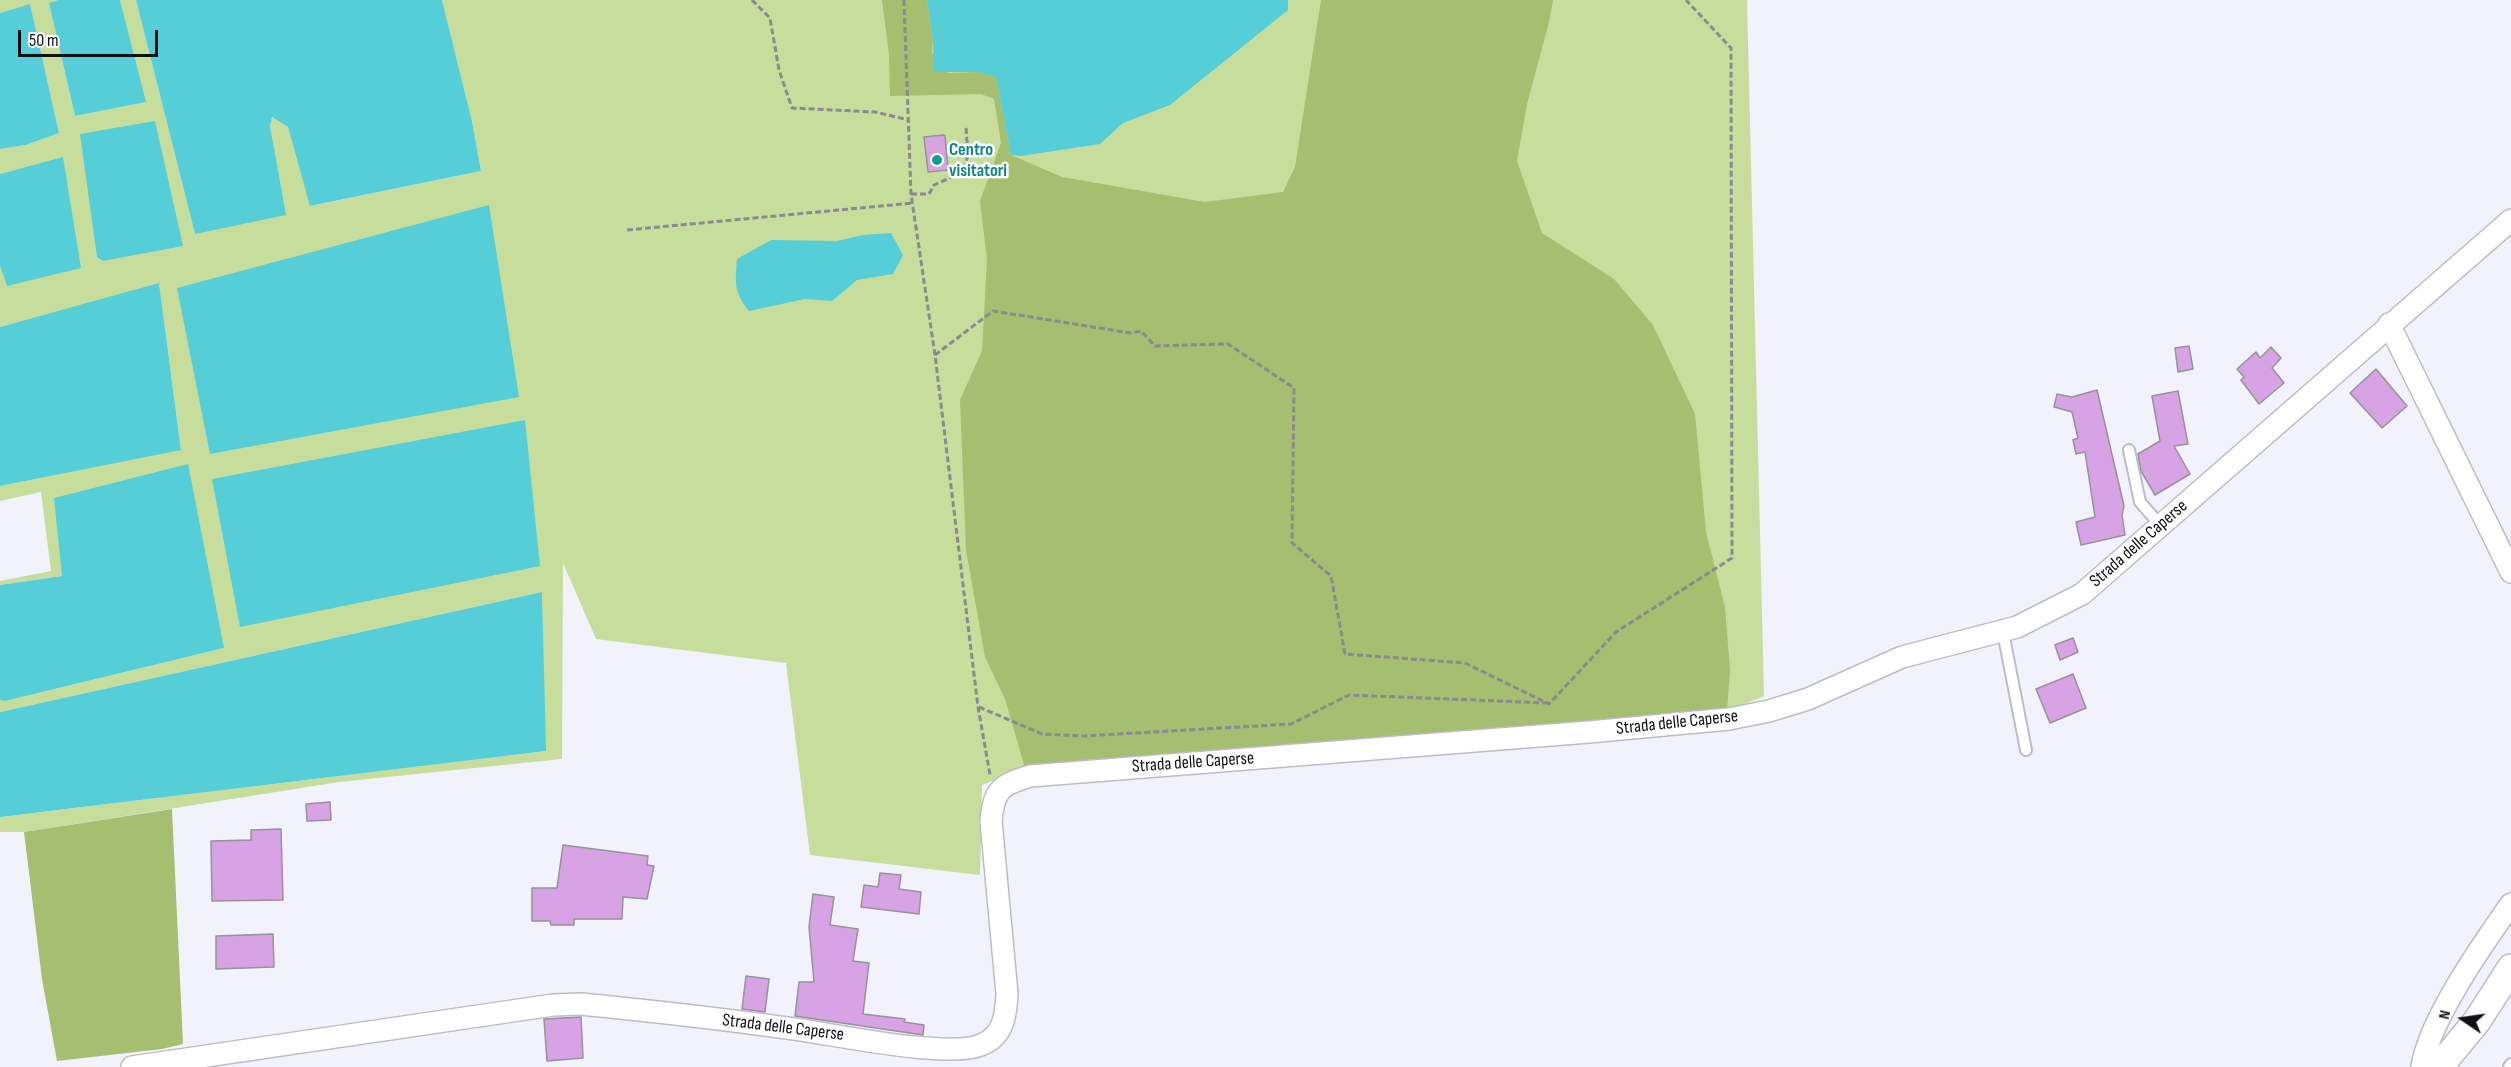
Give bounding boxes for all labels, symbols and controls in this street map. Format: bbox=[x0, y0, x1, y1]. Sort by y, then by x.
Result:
scale bar bbox=[21, 18, 160, 56]
text: 50 m bbox=[29, 30, 59, 51]
place label: Centro visitatori bbox=[949, 139, 1007, 182]
marker: Centro visitatori bbox=[930, 153, 944, 167]
street label: Strada delle Caperse bbox=[2086, 496, 2192, 592]
street label: Strada delle Caperse bbox=[1615, 706, 1739, 740]
street label: Strada delle Caperse bbox=[1131, 748, 1255, 778]
north arrow bbox=[2433, 989, 2493, 1049]
text: N bbox=[2435, 1009, 2455, 1021]
street label: Strada delle Caperse bbox=[721, 1010, 845, 1046]

